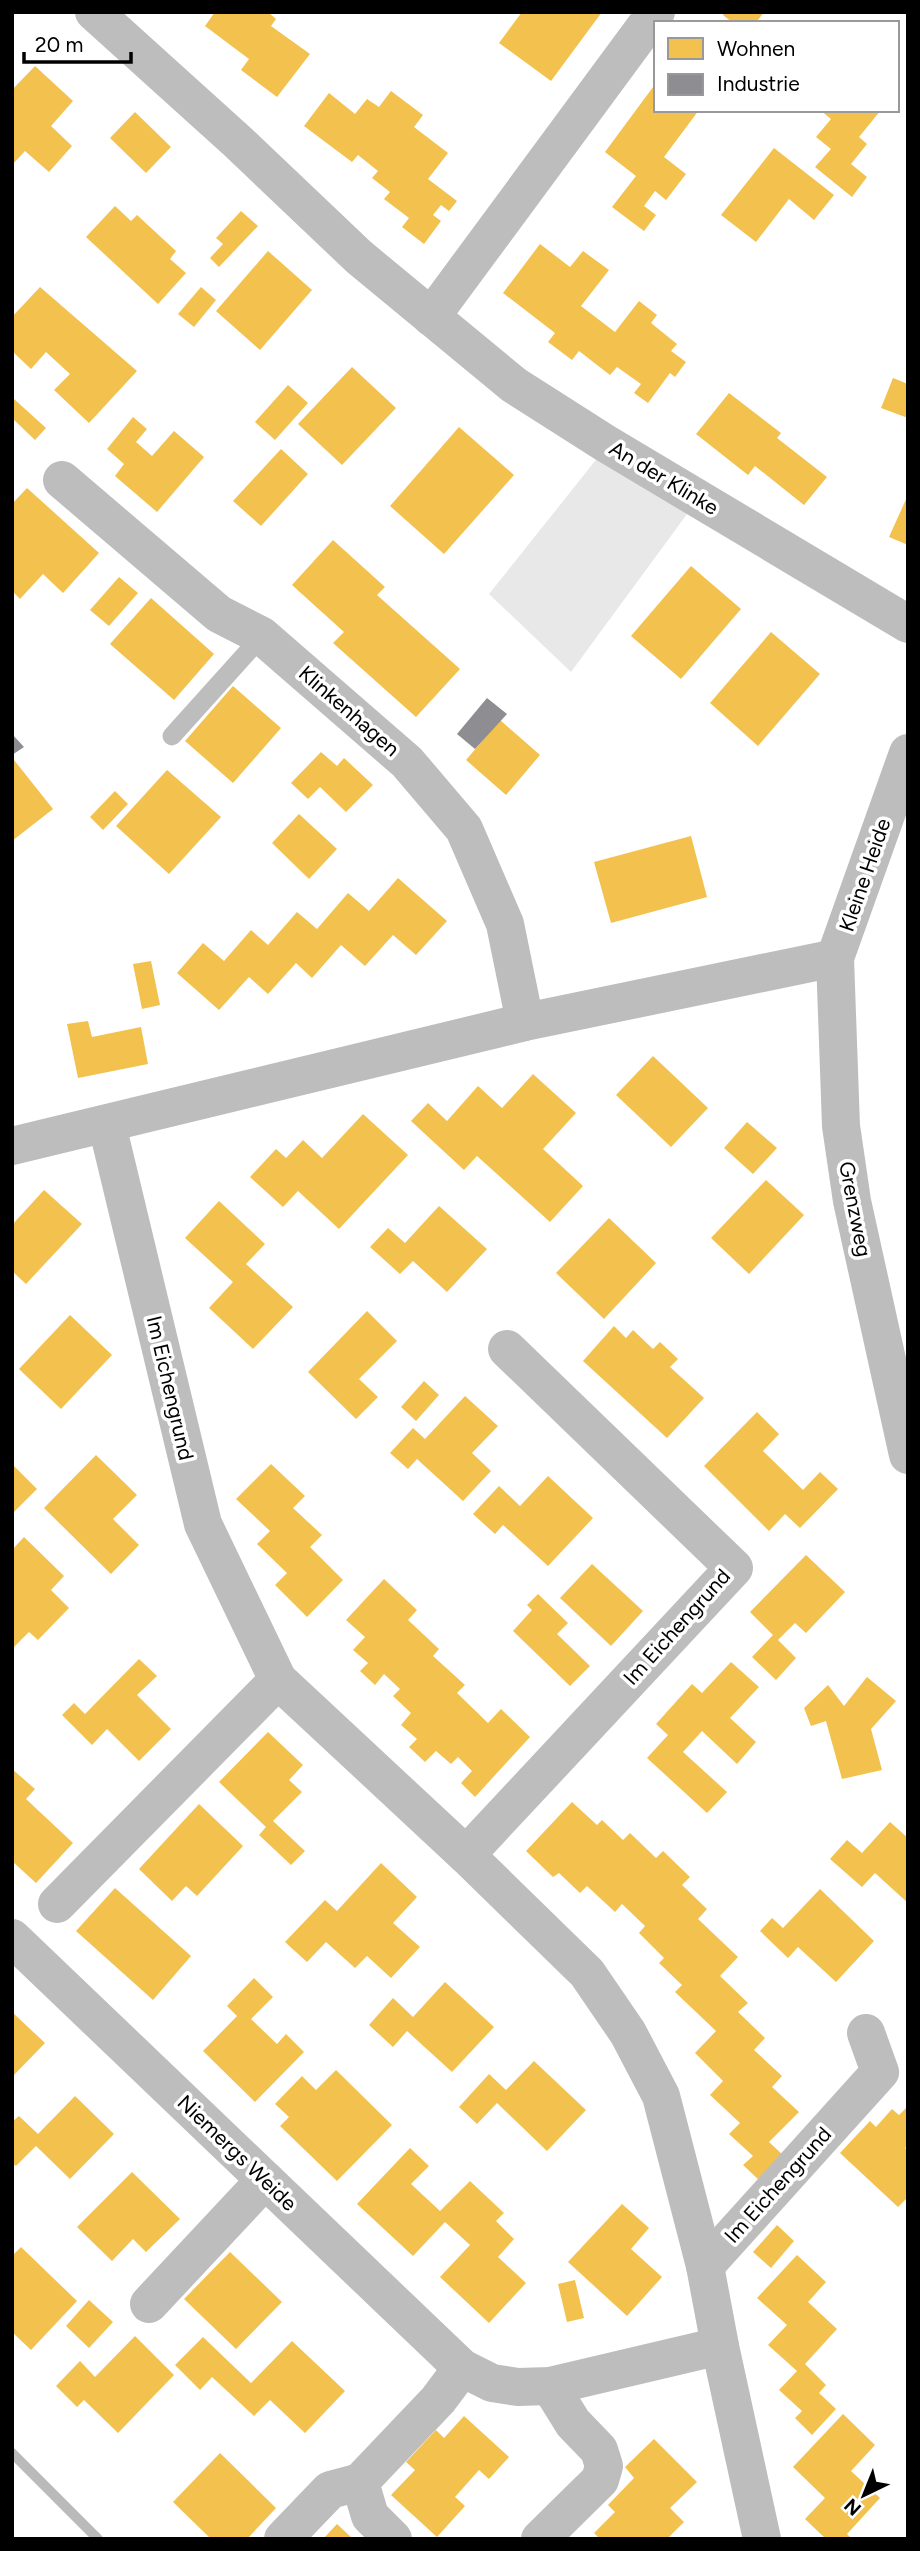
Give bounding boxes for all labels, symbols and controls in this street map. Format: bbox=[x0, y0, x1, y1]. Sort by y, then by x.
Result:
scale bar bbox=[24, 21, 131, 65]
legend bbox=[654, 21, 899, 112]
text: 20 m bbox=[35, 32, 83, 57]
text: Wohnen bbox=[717, 36, 795, 61]
text: Industrie bbox=[717, 71, 800, 96]
street label: An der Klinke bbox=[605, 435, 723, 520]
street label: Klinkenhagen bbox=[294, 660, 405, 761]
street label: Kleine Heide bbox=[833, 815, 896, 935]
street label: Grenzweg bbox=[834, 1159, 877, 1259]
street label: Im Eichengrund bbox=[142, 1313, 199, 1463]
street label: Im Eichengrund bbox=[618, 1564, 735, 1690]
street label: Niemergs Weide bbox=[173, 2090, 302, 2216]
street label: Im Eichengrund bbox=[719, 2122, 836, 2248]
north arrow bbox=[829, 2460, 899, 2530]
text: N bbox=[840, 2494, 866, 2520]

